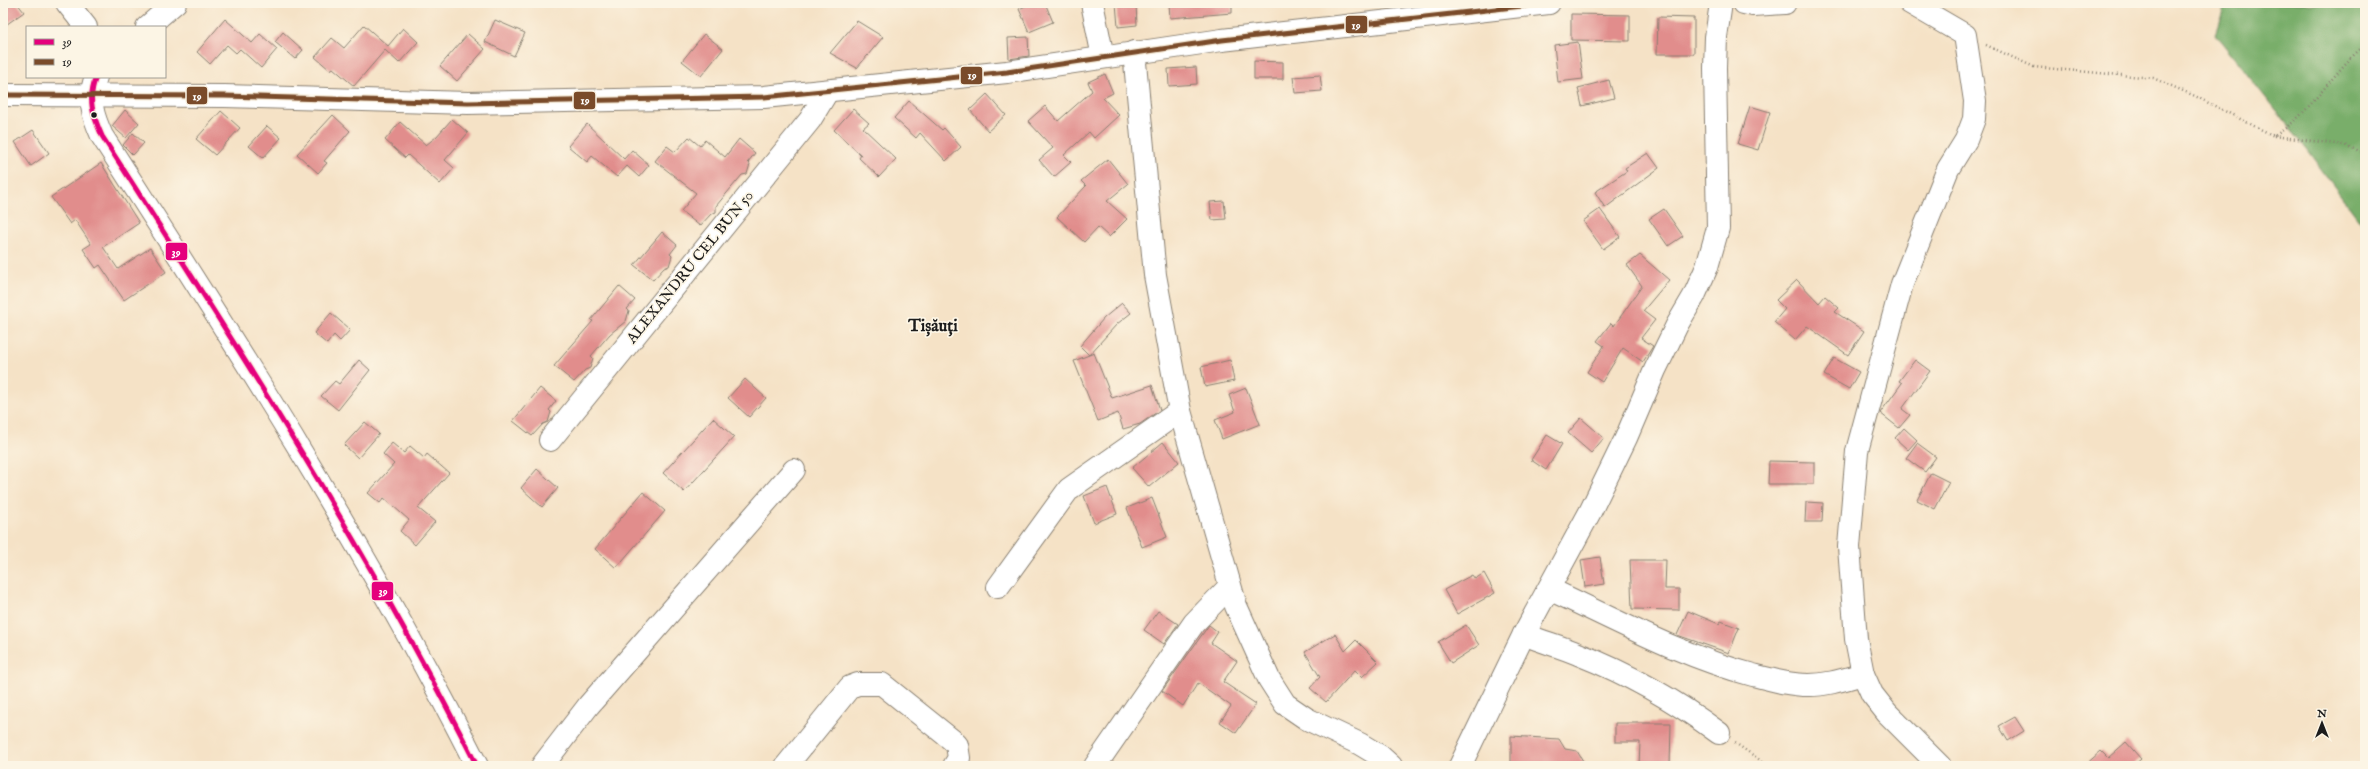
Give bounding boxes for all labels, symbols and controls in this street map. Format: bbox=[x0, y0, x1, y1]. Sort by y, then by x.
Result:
line badge: 19 bbox=[1345, 15, 1368, 34]
text: 19 bbox=[1352, 19, 1361, 33]
legend bbox=[26, 26, 166, 78]
text: 39 bbox=[62, 35, 72, 50]
text: 19 bbox=[62, 55, 72, 70]
line badge: 19 bbox=[960, 66, 983, 85]
text: 19 bbox=[968, 69, 977, 83]
line badge: 19 bbox=[186, 86, 208, 105]
text: 19 bbox=[193, 90, 202, 104]
line badge: 19 bbox=[573, 91, 596, 110]
text: 19 bbox=[581, 94, 590, 108]
unlabelled marker bbox=[89, 110, 99, 120]
street label: ALEXANDRU CEL BUN 50 bbox=[622, 187, 758, 348]
line badge: 39 bbox=[165, 242, 188, 261]
text: 39 bbox=[172, 246, 181, 260]
district label: Tișăuți bbox=[907, 316, 958, 337]
line badge: 39 bbox=[371, 581, 394, 601]
text: 39 bbox=[379, 585, 388, 599]
north arrow bbox=[2302, 703, 2342, 743]
text: N bbox=[2316, 707, 2327, 721]

